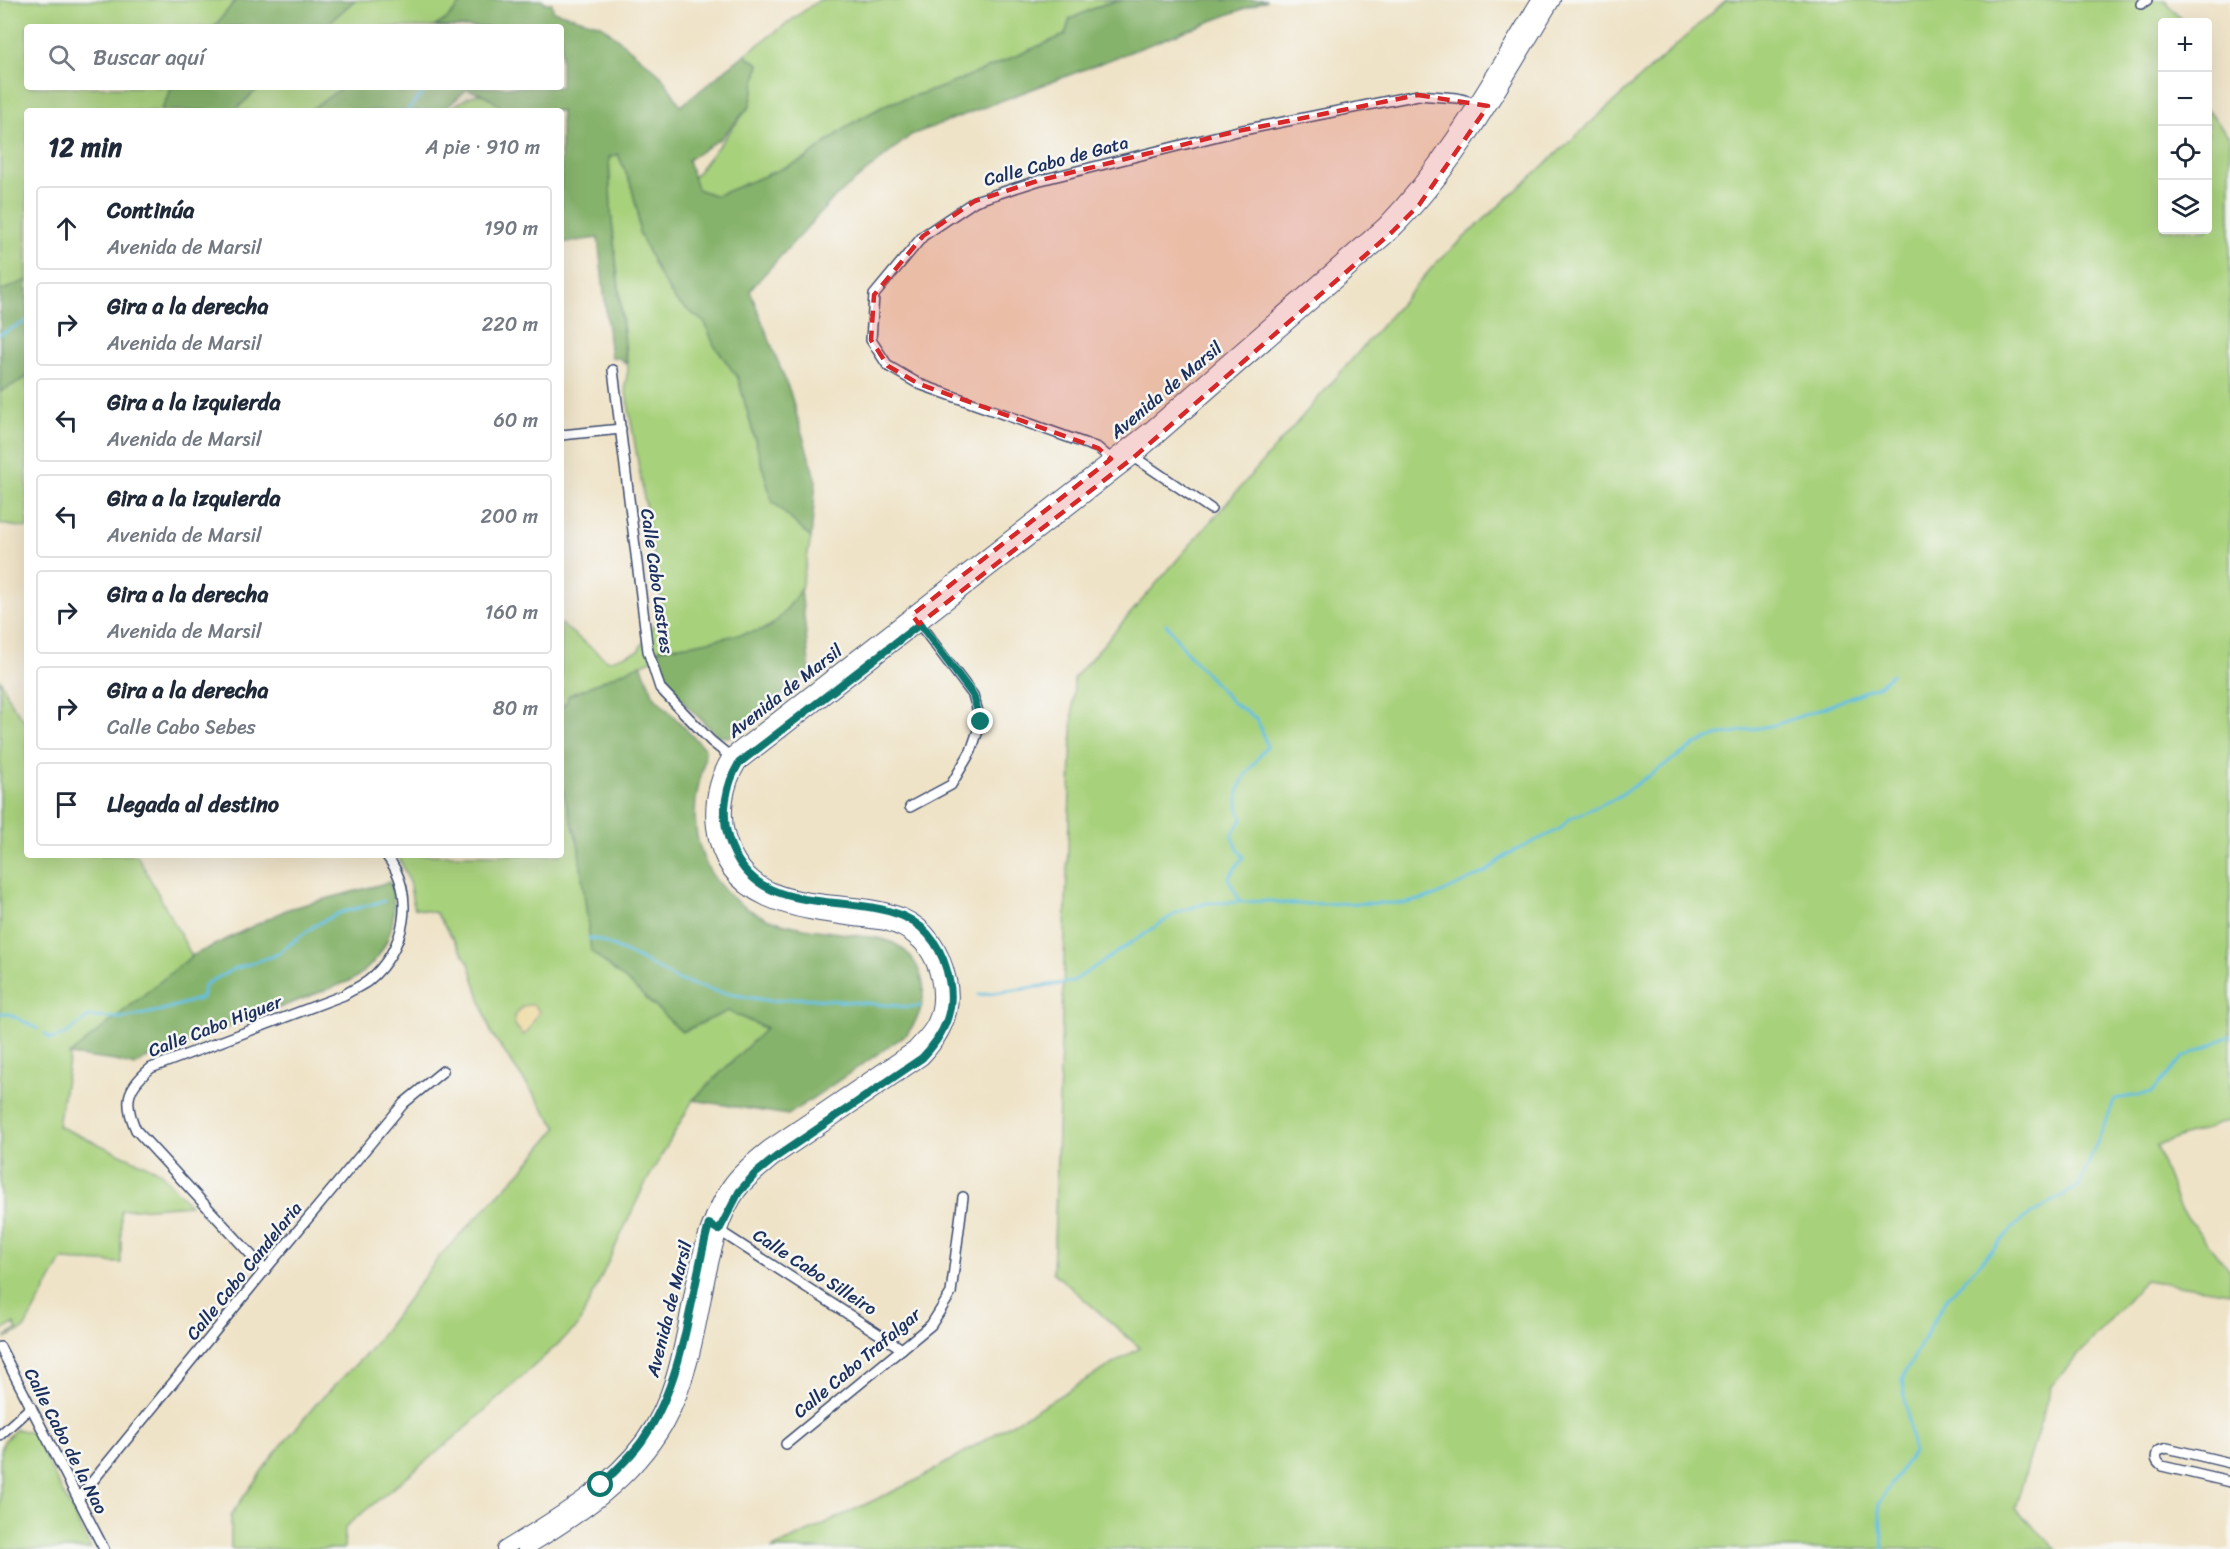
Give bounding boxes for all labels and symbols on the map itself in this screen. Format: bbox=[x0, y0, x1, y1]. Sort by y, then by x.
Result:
street label: Calle Cabo de Gata bbox=[980, 126, 1132, 196]
street label: Avenida de Marsil bbox=[1102, 332, 1230, 448]
street label: Calle Cabo Lastres bbox=[631, 506, 683, 656]
street label: Avenida de Marsil bbox=[719, 635, 850, 747]
route end bbox=[967, 708, 993, 734]
street label: Calle Cabo Higuer bbox=[143, 985, 288, 1066]
street label: Calle Cabo Candelaria bbox=[178, 1194, 310, 1348]
street label: Calle Cabo Silleiro bbox=[746, 1220, 884, 1324]
street label: Avenida de Marsil bbox=[636, 1237, 702, 1381]
street label: Calle Cabo Trafalgar bbox=[786, 1298, 930, 1426]
street label: Calle Cabo de la Nao bbox=[15, 1362, 117, 1520]
route start bbox=[587, 1471, 613, 1497]

